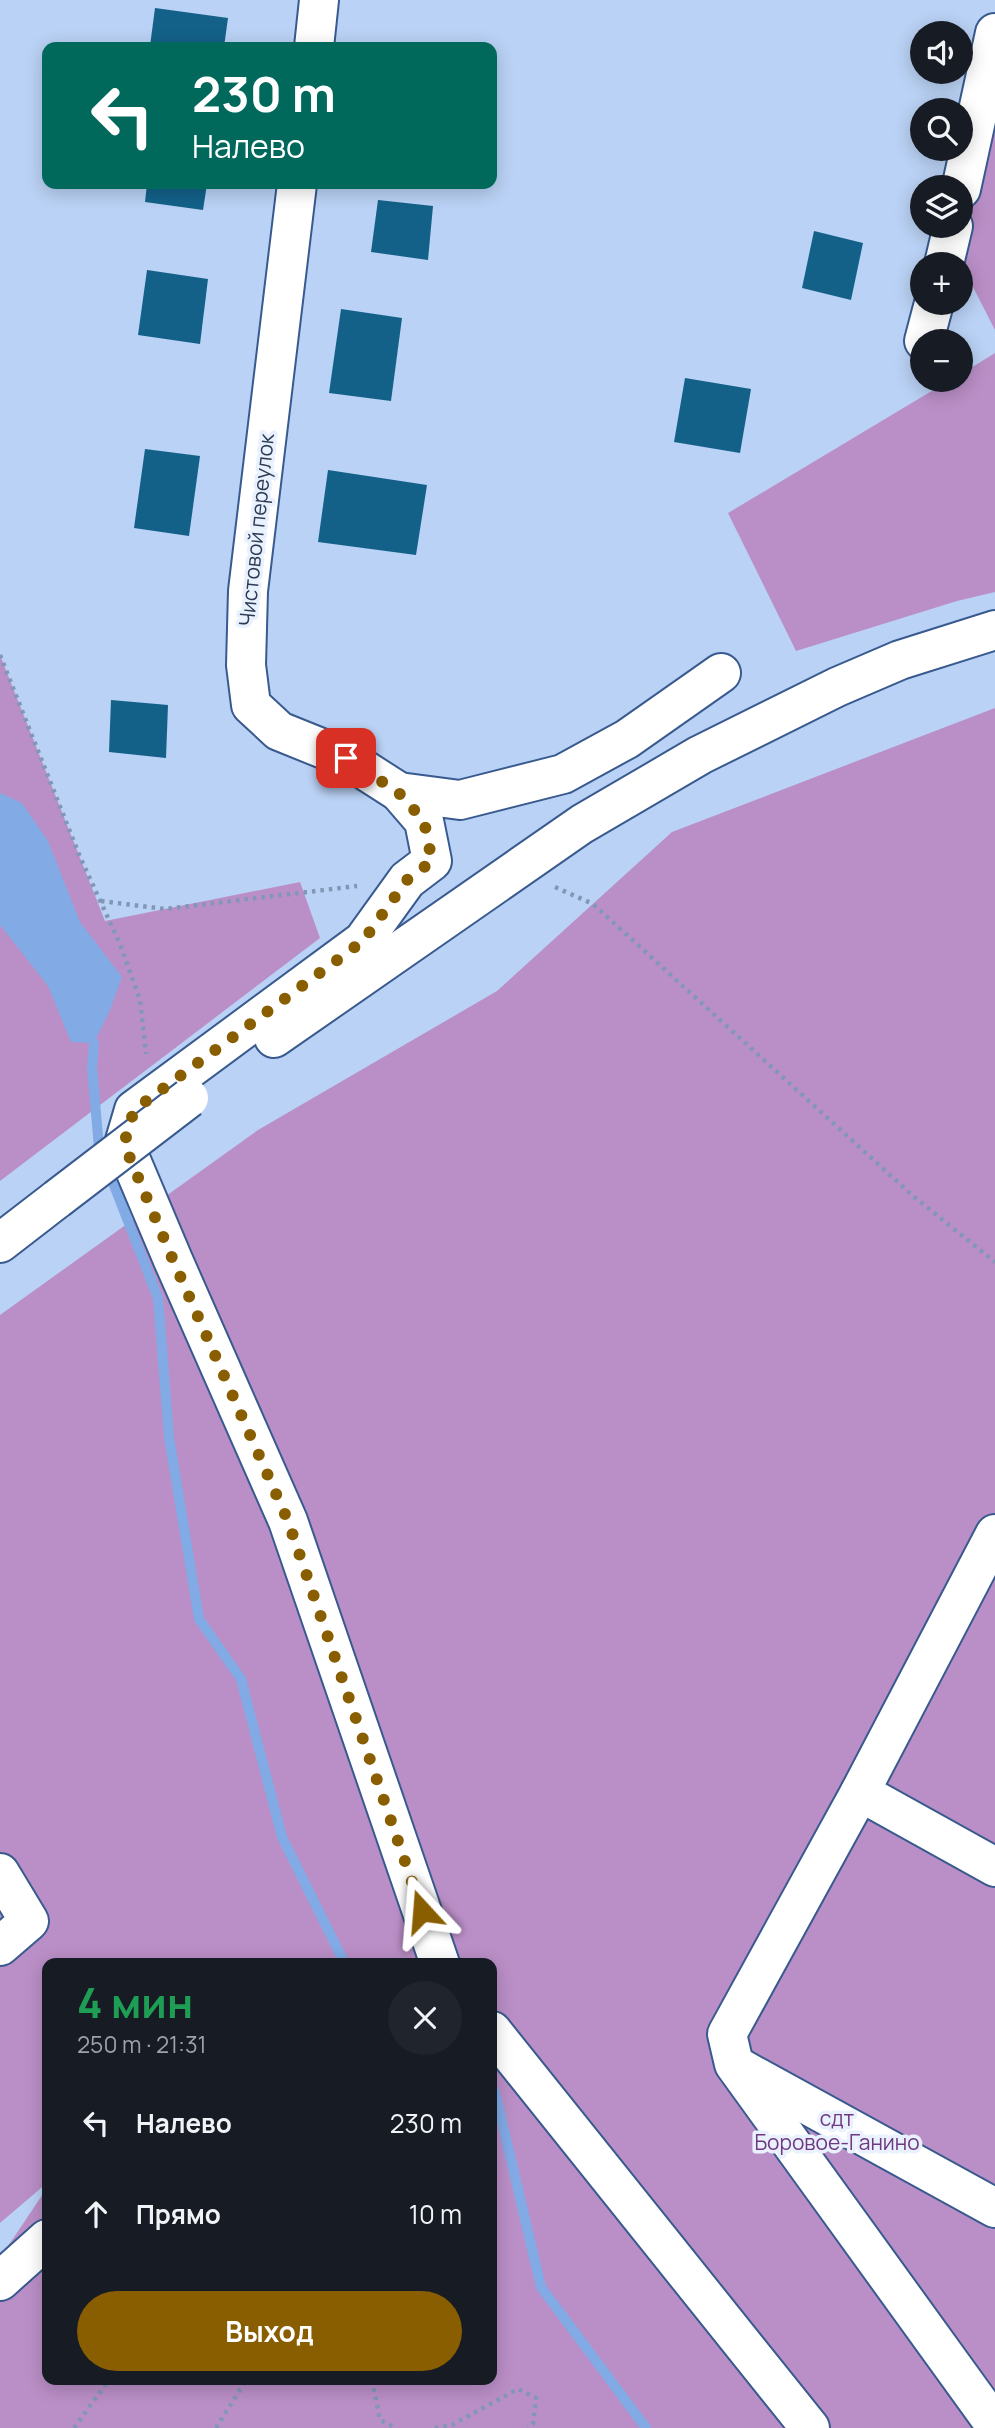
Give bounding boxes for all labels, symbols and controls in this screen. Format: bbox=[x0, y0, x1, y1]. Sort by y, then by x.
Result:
map controls bbox=[910, 21, 973, 392]
button: sound bbox=[910, 21, 973, 84]
text: 230 m bbox=[192, 60, 336, 127]
icon: left bbox=[77, 70, 168, 161]
button: search bbox=[910, 98, 973, 161]
text: Налево bbox=[192, 124, 305, 168]
button: layers bbox=[910, 175, 973, 238]
button: + bbox=[910, 252, 973, 315]
button: − bbox=[910, 329, 973, 392]
street label: Чистовой переулок bbox=[232, 431, 280, 628]
pin bbox=[316, 728, 376, 788]
icon: arrive bbox=[327, 739, 365, 777]
position arrow bbox=[385, 1874, 459, 1948]
text: 4 мин bbox=[77, 1973, 193, 2031]
button: close bbox=[388, 1981, 462, 2055]
text: 250 m · 21:31 bbox=[77, 2028, 207, 2060]
icon: left bbox=[77, 2104, 115, 2142]
park label: сдт Боровое-Ганино bbox=[754, 2104, 920, 2156]
text: Налево bbox=[136, 2105, 232, 2141]
text: 230 m bbox=[390, 2105, 462, 2141]
icon: ahead bbox=[77, 2195, 115, 2233]
text: Прямо bbox=[136, 2196, 221, 2232]
text: 10 m bbox=[409, 2196, 462, 2232]
button: Выход bbox=[77, 2291, 462, 2371]

